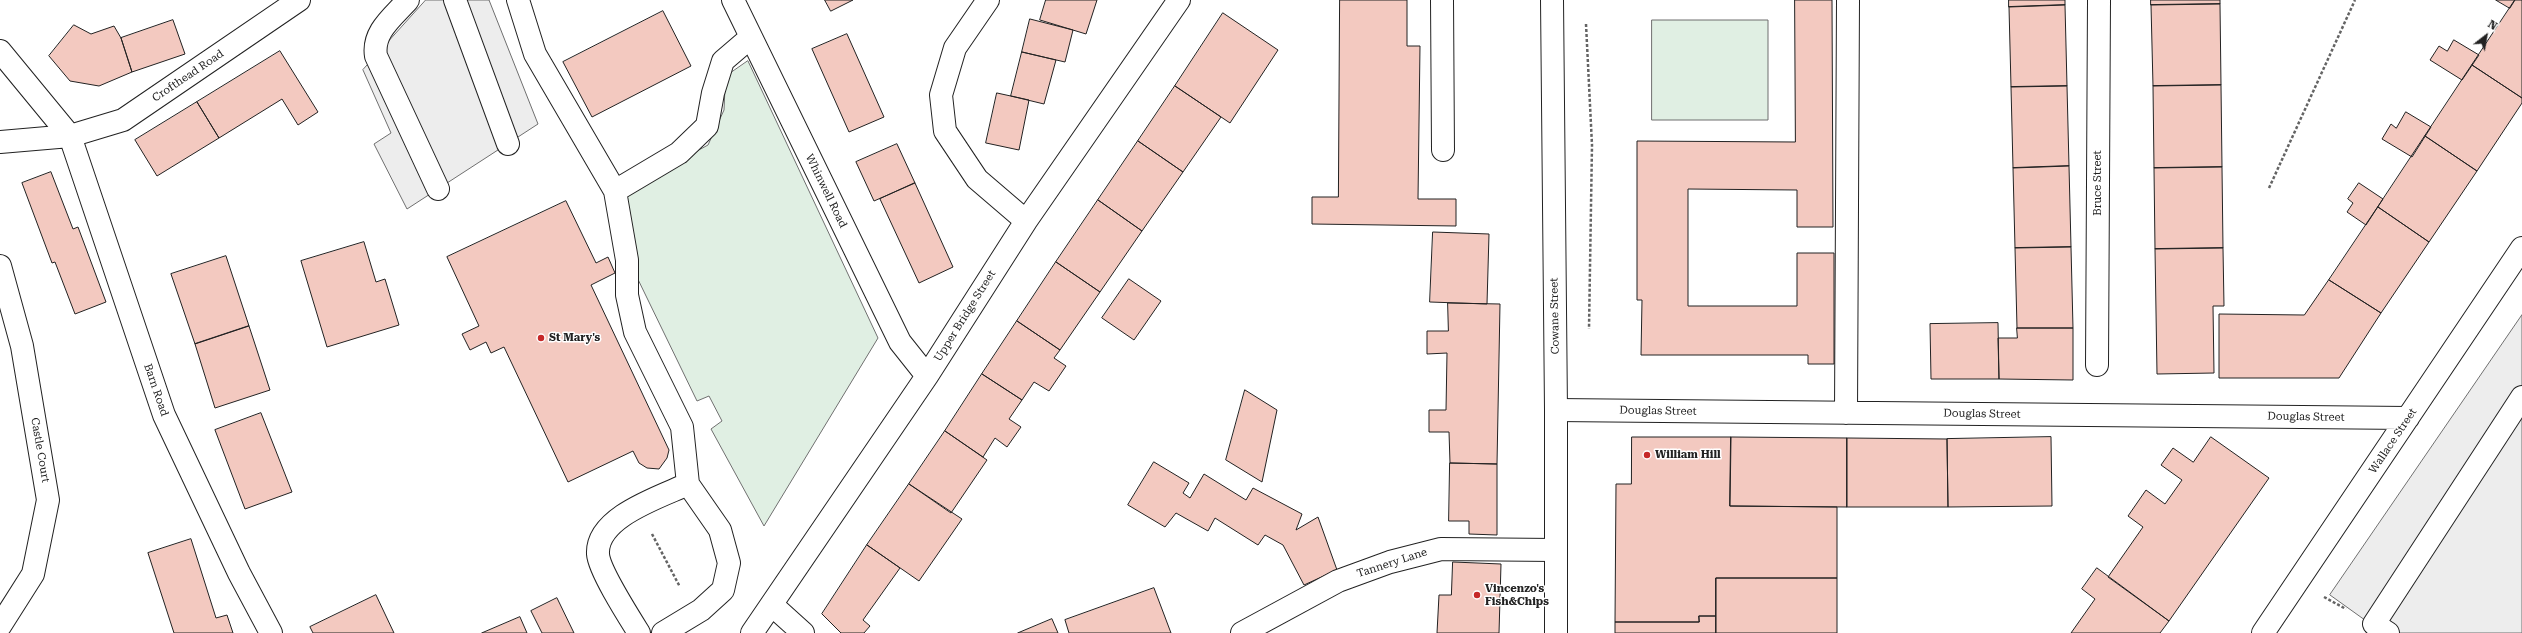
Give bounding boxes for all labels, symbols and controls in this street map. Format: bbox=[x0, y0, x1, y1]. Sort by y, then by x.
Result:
north arrow bbox=[2466, 16, 2506, 56]
text: N bbox=[2485, 18, 2499, 33]
street label: Crofthead Road bbox=[150, 47, 226, 105]
street label: Bruce Street bbox=[2091, 150, 2105, 216]
street label: Whinwell Road bbox=[802, 152, 850, 230]
street label: Upper Bridge Street bbox=[932, 268, 998, 364]
street label: Cowane Street bbox=[1548, 277, 1562, 355]
place label: St Mary's bbox=[549, 331, 600, 345]
marker: St Mary's bbox=[536, 333, 546, 343]
street label: Barn Road bbox=[141, 362, 171, 418]
street label: Douglas Street bbox=[1619, 404, 1697, 418]
street label: Wallace Street bbox=[2366, 406, 2420, 476]
street label: Douglas Street bbox=[1943, 407, 2021, 421]
street label: Douglas Street bbox=[2267, 410, 2345, 424]
street label: Castle Court bbox=[28, 416, 52, 484]
place label: William Hill bbox=[1655, 448, 1721, 462]
marker: William Hill bbox=[1642, 450, 1652, 460]
street label: Tannery Lane bbox=[1355, 545, 1429, 581]
place label: Vincenzo's Fish&Chips bbox=[1485, 582, 1549, 608]
marker: Vincenzo's Fish&Chips bbox=[1472, 590, 1482, 600]

